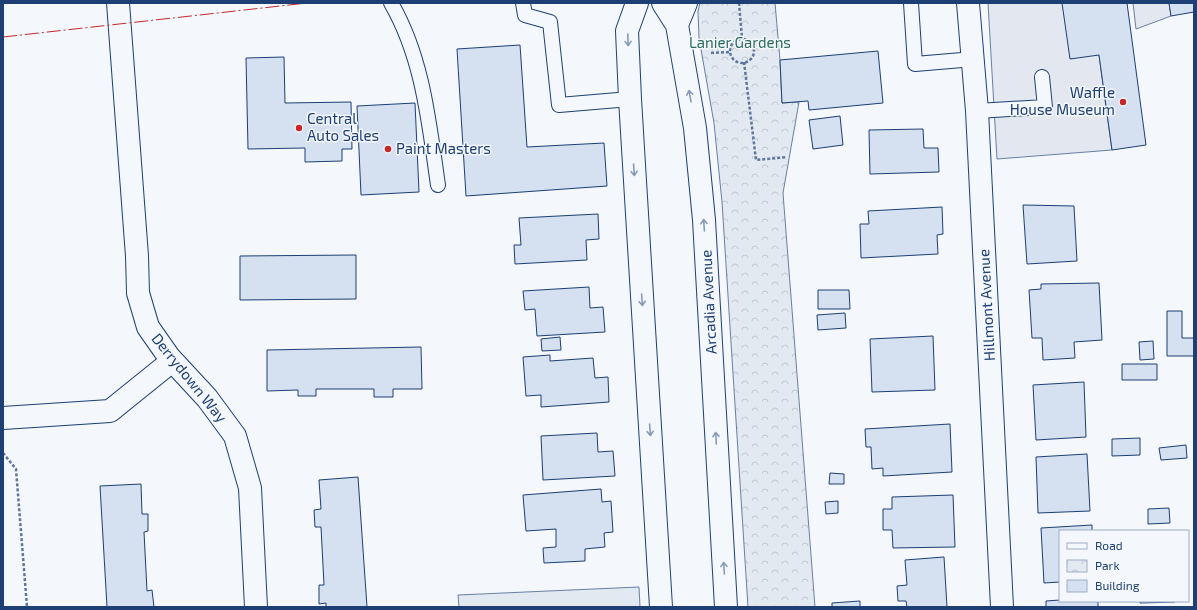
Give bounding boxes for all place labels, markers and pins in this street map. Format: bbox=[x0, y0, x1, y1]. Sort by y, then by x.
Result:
place label: Waffle House Museum bbox=[1010, 83, 1115, 118]
marker: Waffle House Museum bbox=[1118, 97, 1128, 107]
place label: Central Auto Sales bbox=[307, 109, 379, 144]
marker: Central Auto Sales bbox=[294, 123, 304, 133]
place label: Paint Masters bbox=[396, 139, 491, 157]
marker: Paint Masters bbox=[383, 144, 393, 154]

